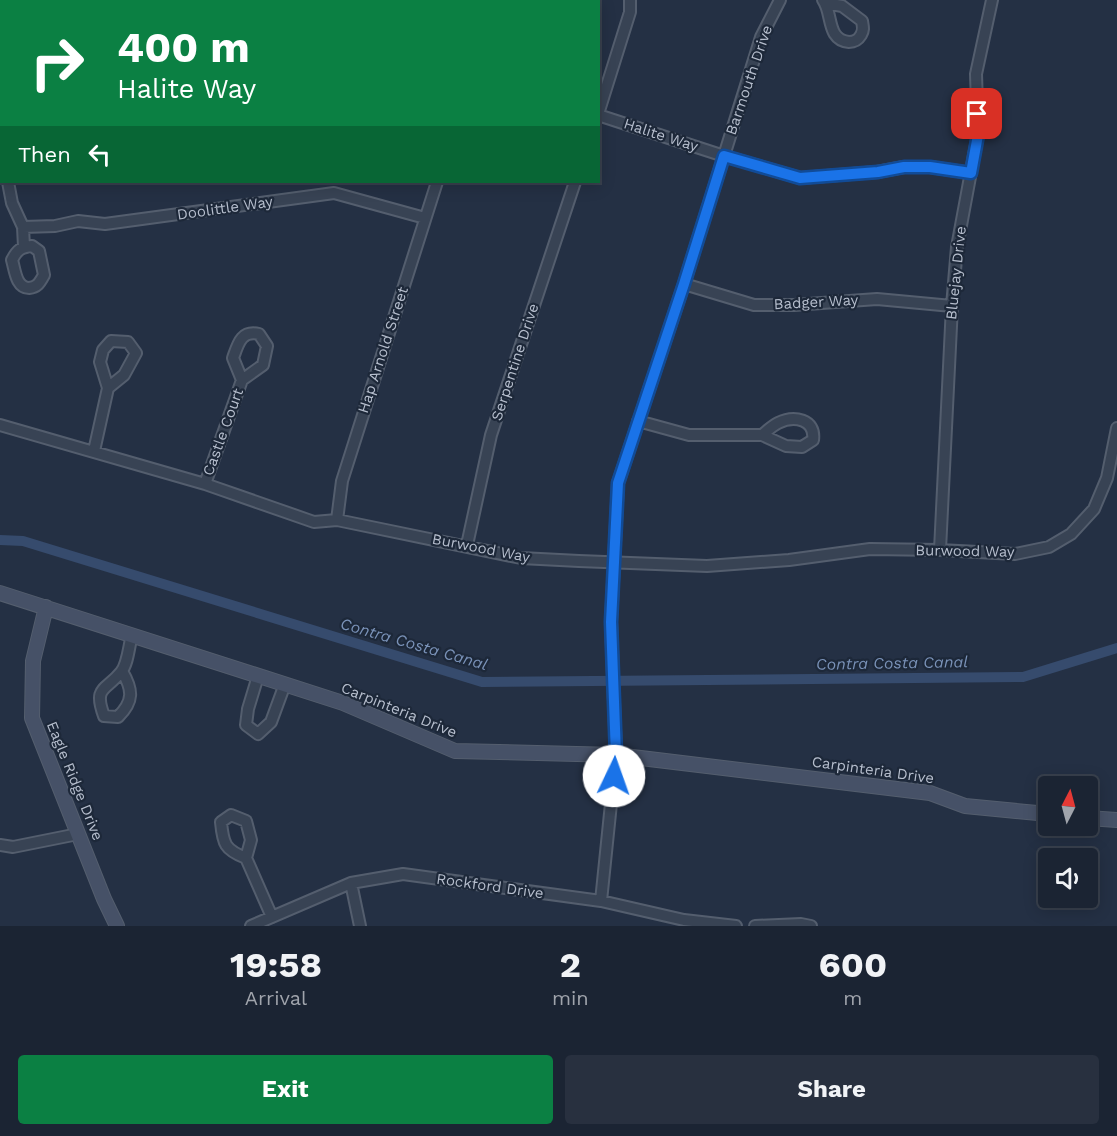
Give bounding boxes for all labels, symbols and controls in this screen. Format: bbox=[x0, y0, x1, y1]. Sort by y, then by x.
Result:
text: 400 m bbox=[117, 23, 250, 72]
street label: Barmouth Drive bbox=[722, 23, 776, 137]
icon: right bbox=[18, 24, 96, 102]
text: Halite Way bbox=[117, 73, 256, 105]
pin bbox=[951, 88, 1002, 139]
icon: arrive bbox=[960, 97, 993, 130]
street label: Halite Way bbox=[621, 114, 701, 156]
icon: left bbox=[83, 138, 116, 171]
text: Then bbox=[18, 142, 71, 167]
street label: Doolittle Way bbox=[176, 192, 274, 224]
street label: Bluejay Drive bbox=[942, 225, 970, 321]
street label: Hap Arnold Street bbox=[354, 284, 412, 416]
street label: Badger Way bbox=[773, 291, 859, 313]
street label: Serpentine Drive bbox=[488, 301, 542, 423]
street label: Castle Court bbox=[199, 385, 247, 478]
street label: Burwood Way bbox=[431, 530, 532, 566]
street label: Burwood Way bbox=[915, 541, 1015, 561]
water label: Contra Costa Canal bbox=[338, 614, 490, 674]
water label: Contra Costa Canal bbox=[816, 652, 968, 674]
street label: Carpinteria Drive bbox=[339, 679, 459, 741]
street label: Eagle Ridge Drive bbox=[43, 719, 107, 843]
position arrow bbox=[582, 744, 646, 808]
street label: Carpinteria Drive bbox=[811, 753, 935, 787]
north arrow bbox=[1038, 776, 1098, 836]
map controls bbox=[1038, 776, 1098, 908]
button: sound bbox=[1038, 848, 1098, 908]
street label: Rockford Drive bbox=[435, 870, 545, 902]
text: 19:58 bbox=[230, 944, 322, 986]
text: 2 bbox=[560, 944, 581, 986]
text: 600 bbox=[819, 944, 887, 986]
text: Arrival bbox=[245, 986, 307, 1010]
text: min bbox=[552, 986, 589, 1010]
text: m bbox=[843, 986, 862, 1010]
button: Exit bbox=[18, 1055, 553, 1124]
button: Share bbox=[565, 1055, 1099, 1124]

